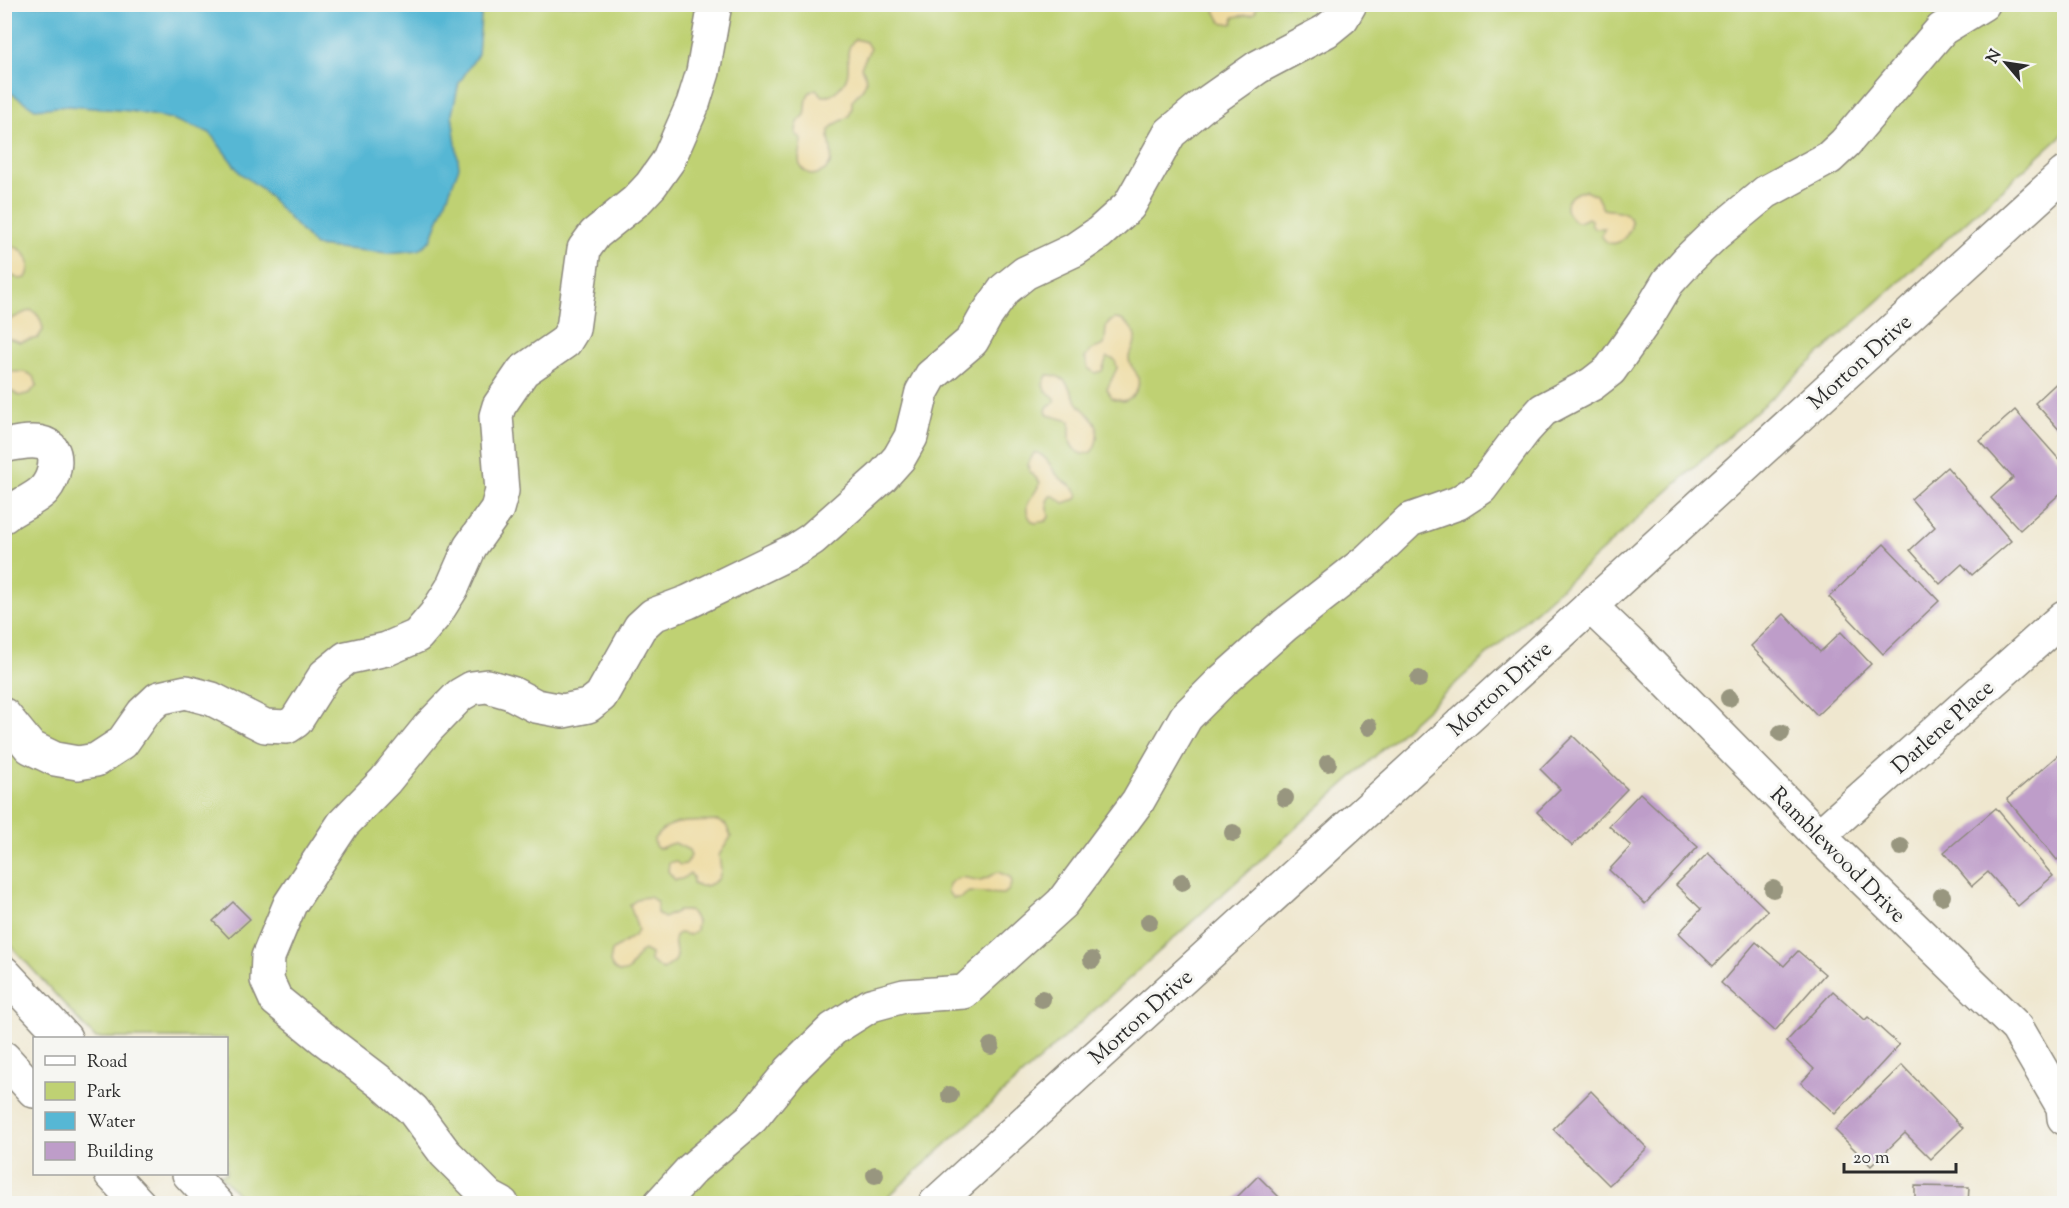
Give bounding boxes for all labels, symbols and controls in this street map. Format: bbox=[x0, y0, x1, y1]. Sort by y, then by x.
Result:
north arrow bbox=[1976, 33, 2036, 93]
text: N bbox=[1982, 46, 2008, 68]
street label: Morton Drive bbox=[1802, 308, 1920, 419]
street label: Morton Drive bbox=[1442, 635, 1560, 746]
street label: Darlene Place bbox=[1886, 674, 2002, 783]
street label: Ramblewood Drive bbox=[1761, 781, 1912, 932]
street label: Morton Drive bbox=[1083, 963, 1201, 1074]
legend bbox=[33, 1037, 228, 1175]
text: Road bbox=[87, 1050, 127, 1076]
text: Park bbox=[87, 1080, 122, 1106]
text: Water bbox=[87, 1110, 136, 1136]
scale bar bbox=[1844, 1136, 1956, 1174]
text: Building bbox=[87, 1140, 153, 1166]
text: 20 m bbox=[1853, 1146, 1890, 1172]

